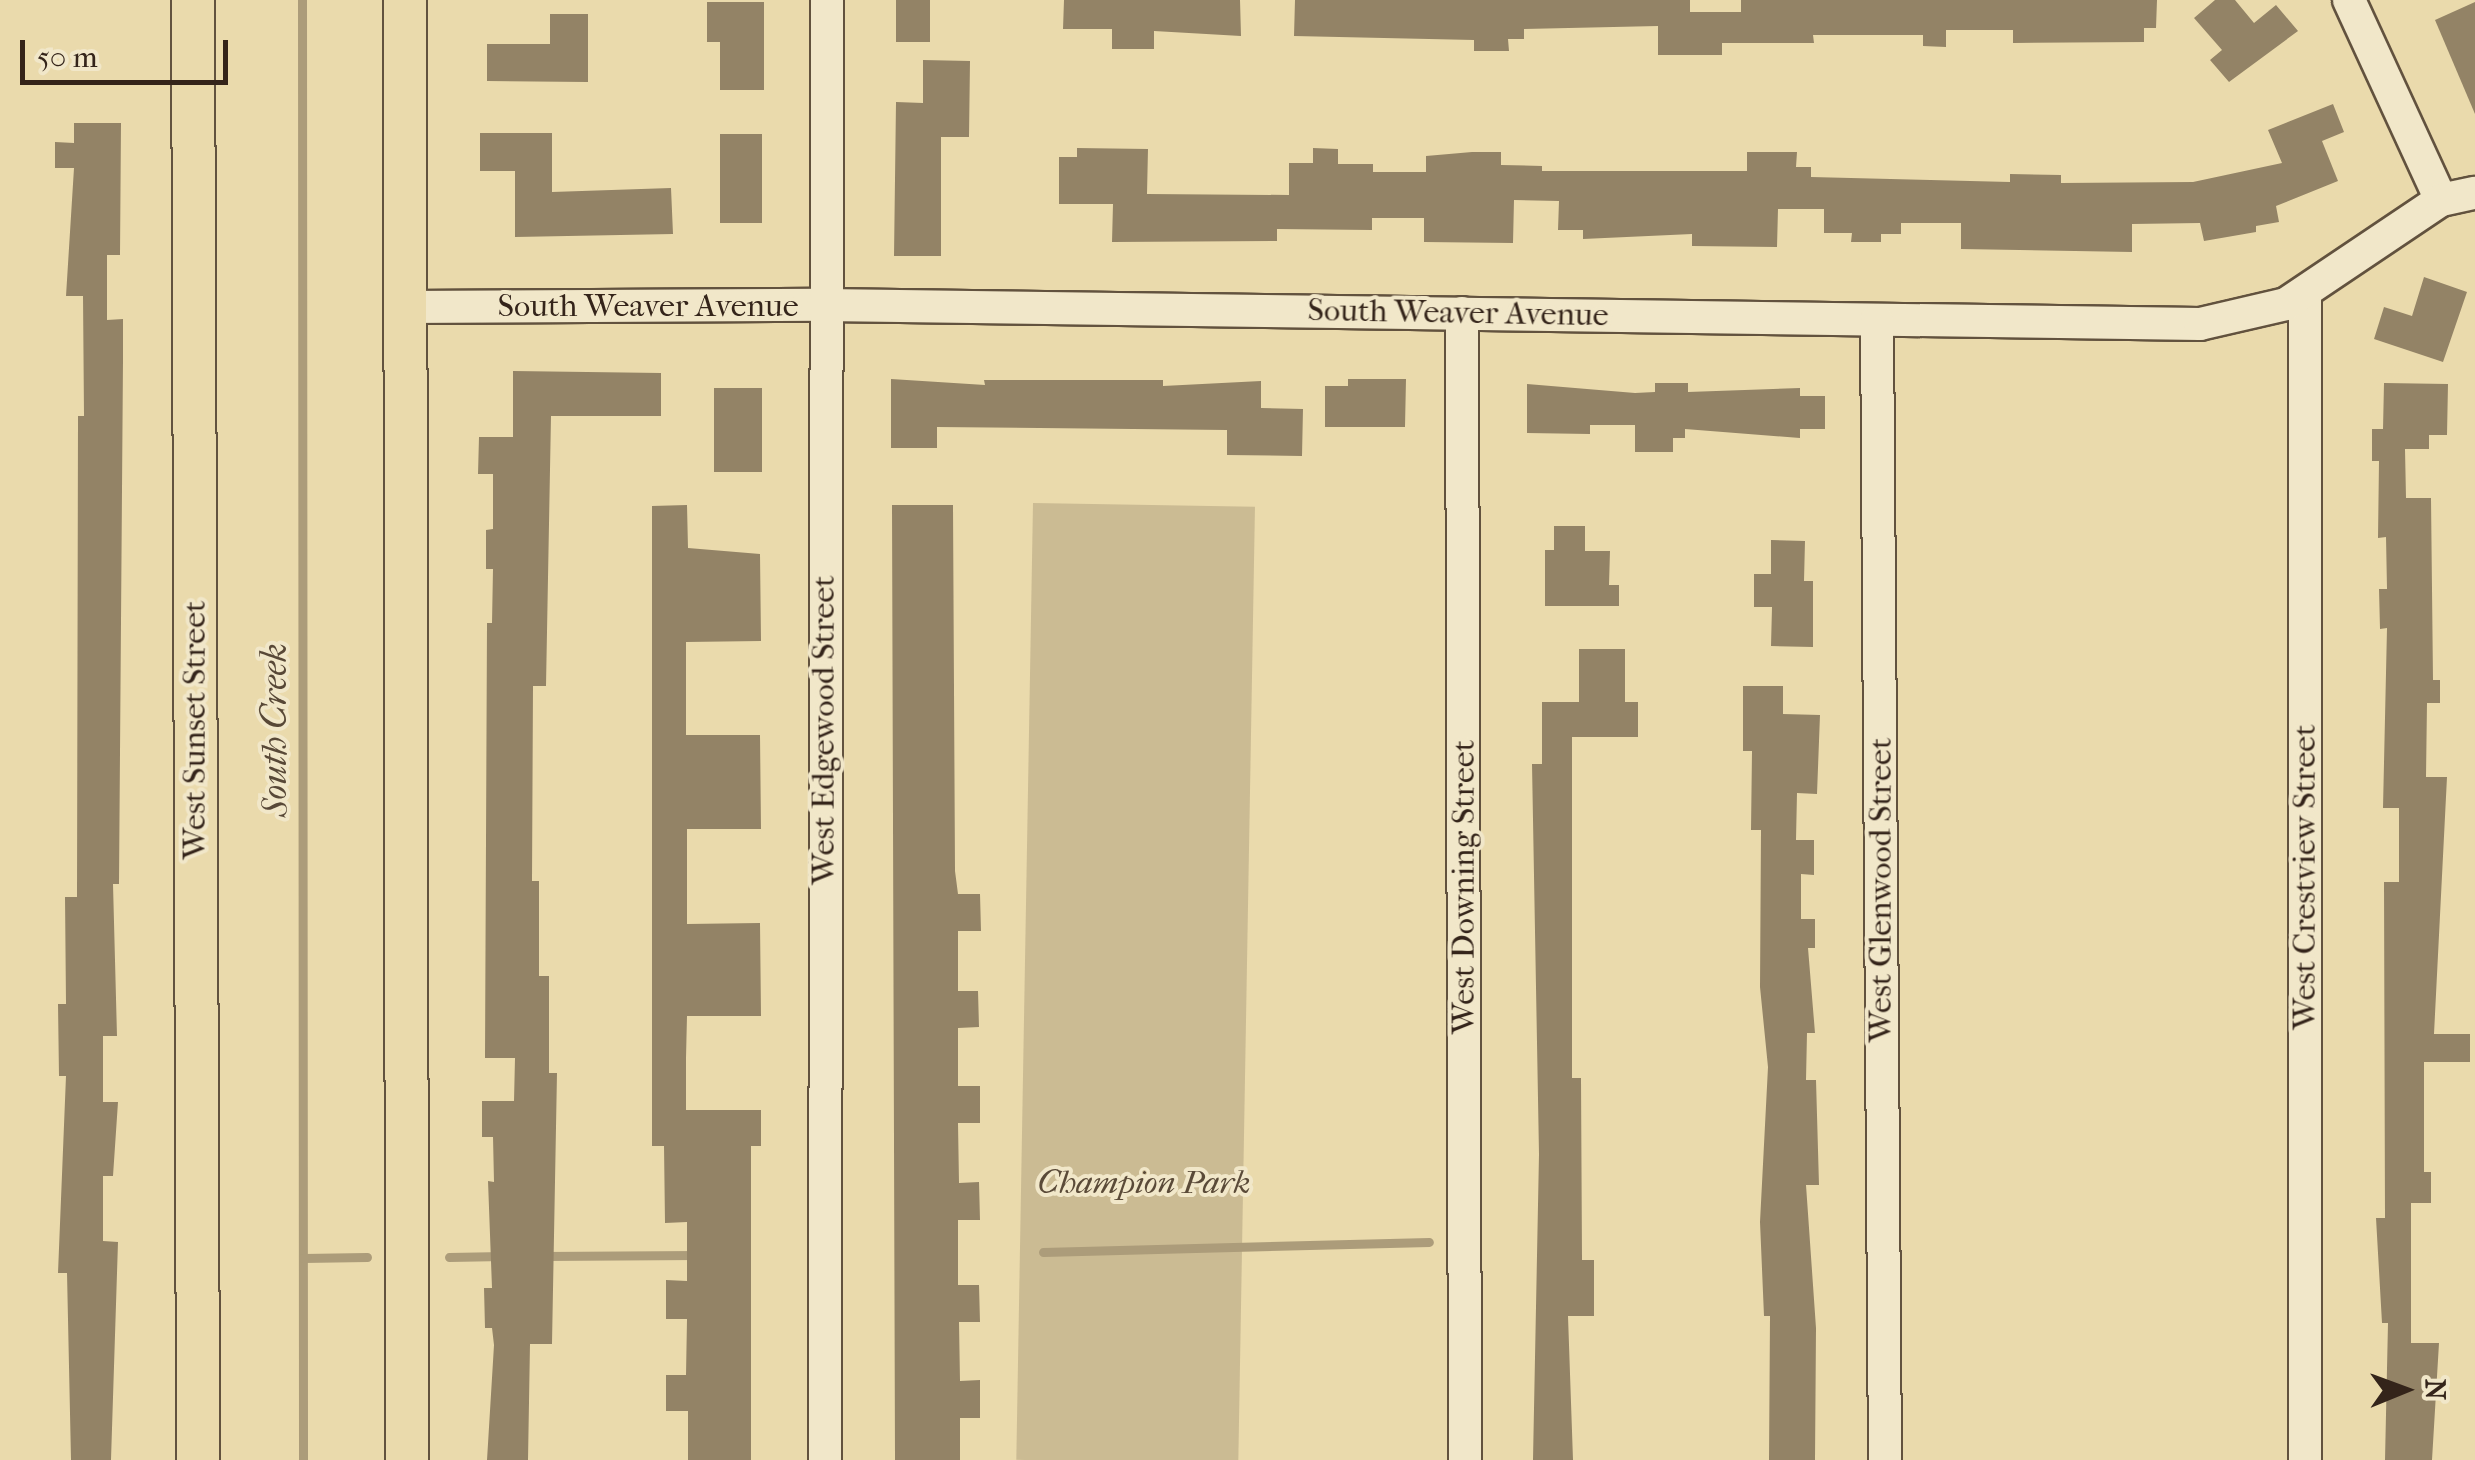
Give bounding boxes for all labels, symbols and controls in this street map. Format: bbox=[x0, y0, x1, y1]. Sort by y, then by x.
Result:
scale bar bbox=[25, 20, 232, 82]
text: 50 m bbox=[37, 40, 98, 75]
street label: South Weaver Avenue bbox=[497, 287, 799, 325]
street label: South Weaver Avenue bbox=[1307, 291, 1609, 335]
street label: West Edgewood Street bbox=[805, 575, 843, 885]
street label: West Sunset Street bbox=[176, 601, 214, 859]
water label: South Creek bbox=[254, 643, 296, 817]
street label: West Crestview Street bbox=[2286, 724, 2324, 1030]
street label: West Glenwood Street bbox=[1862, 738, 1900, 1042]
street label: West Downing Street bbox=[1445, 740, 1483, 1034]
park label: Champion Park bbox=[1037, 1164, 1251, 1202]
north arrow bbox=[2355, 1340, 2455, 1440]
text: N bbox=[2419, 1379, 2452, 1400]

